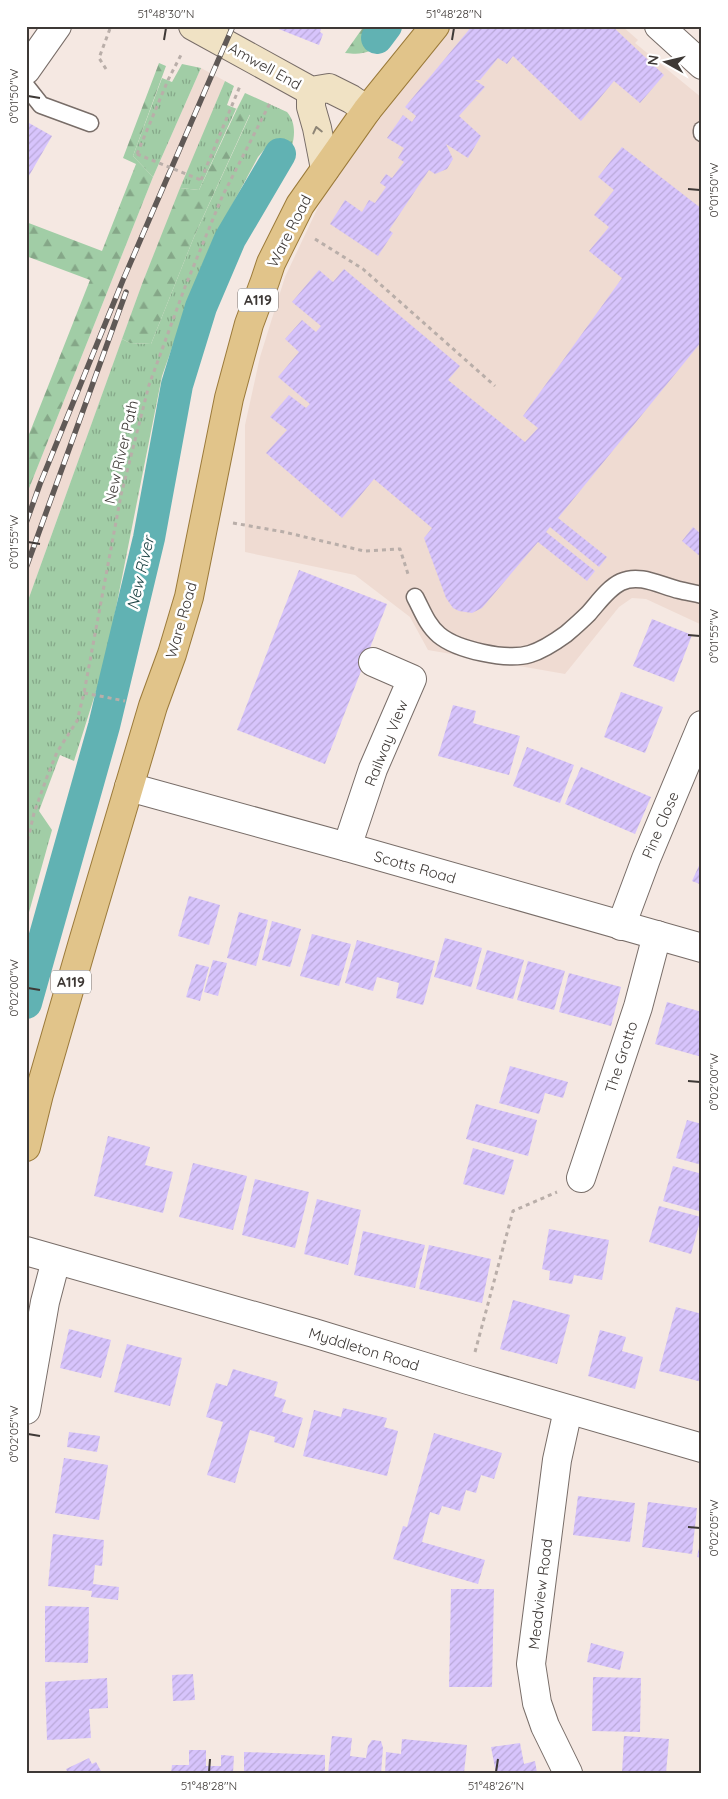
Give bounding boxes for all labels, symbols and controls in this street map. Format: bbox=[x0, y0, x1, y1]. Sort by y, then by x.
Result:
text: 51°48'30"N bbox=[138, 6, 194, 21]
text: 51°48'28"N bbox=[426, 6, 482, 21]
street label: Amwell End bbox=[225, 38, 305, 94]
north arrow bbox=[640, 38, 690, 88]
text: N bbox=[643, 54, 663, 67]
text: 0°01'50"W bbox=[6, 68, 21, 123]
one-way arrow bbox=[312, 126, 323, 135]
text: 0°01'50"W bbox=[706, 162, 721, 217]
street label: Ware Road bbox=[263, 192, 315, 270]
road number: A119 bbox=[238, 288, 278, 312]
street label: New River Path bbox=[100, 398, 142, 506]
text: 0°01'55"W bbox=[6, 514, 21, 569]
water label: New River bbox=[122, 533, 159, 612]
street label: Ware Road bbox=[161, 580, 201, 660]
text: 0°01'55"W bbox=[706, 608, 721, 663]
street label: Railway View bbox=[360, 697, 412, 789]
street label: Pine Close bbox=[637, 789, 683, 861]
street label: Scotts Road bbox=[372, 846, 458, 888]
text: 0°02'00"W bbox=[6, 959, 21, 1017]
road number: A119 bbox=[51, 970, 91, 994]
street label: The Grotto bbox=[600, 1019, 642, 1095]
text: 0°02'00"W bbox=[706, 1053, 721, 1111]
street label: Myddleton Road bbox=[306, 1323, 422, 1375]
text: 0°02'05"W bbox=[6, 1405, 21, 1463]
text: 0°02'05"W bbox=[706, 1499, 721, 1557]
street label: Meadview Road bbox=[524, 1538, 556, 1650]
text: 51°48'28"N bbox=[181, 1778, 237, 1793]
text: 51°48'26"N bbox=[468, 1778, 524, 1793]

